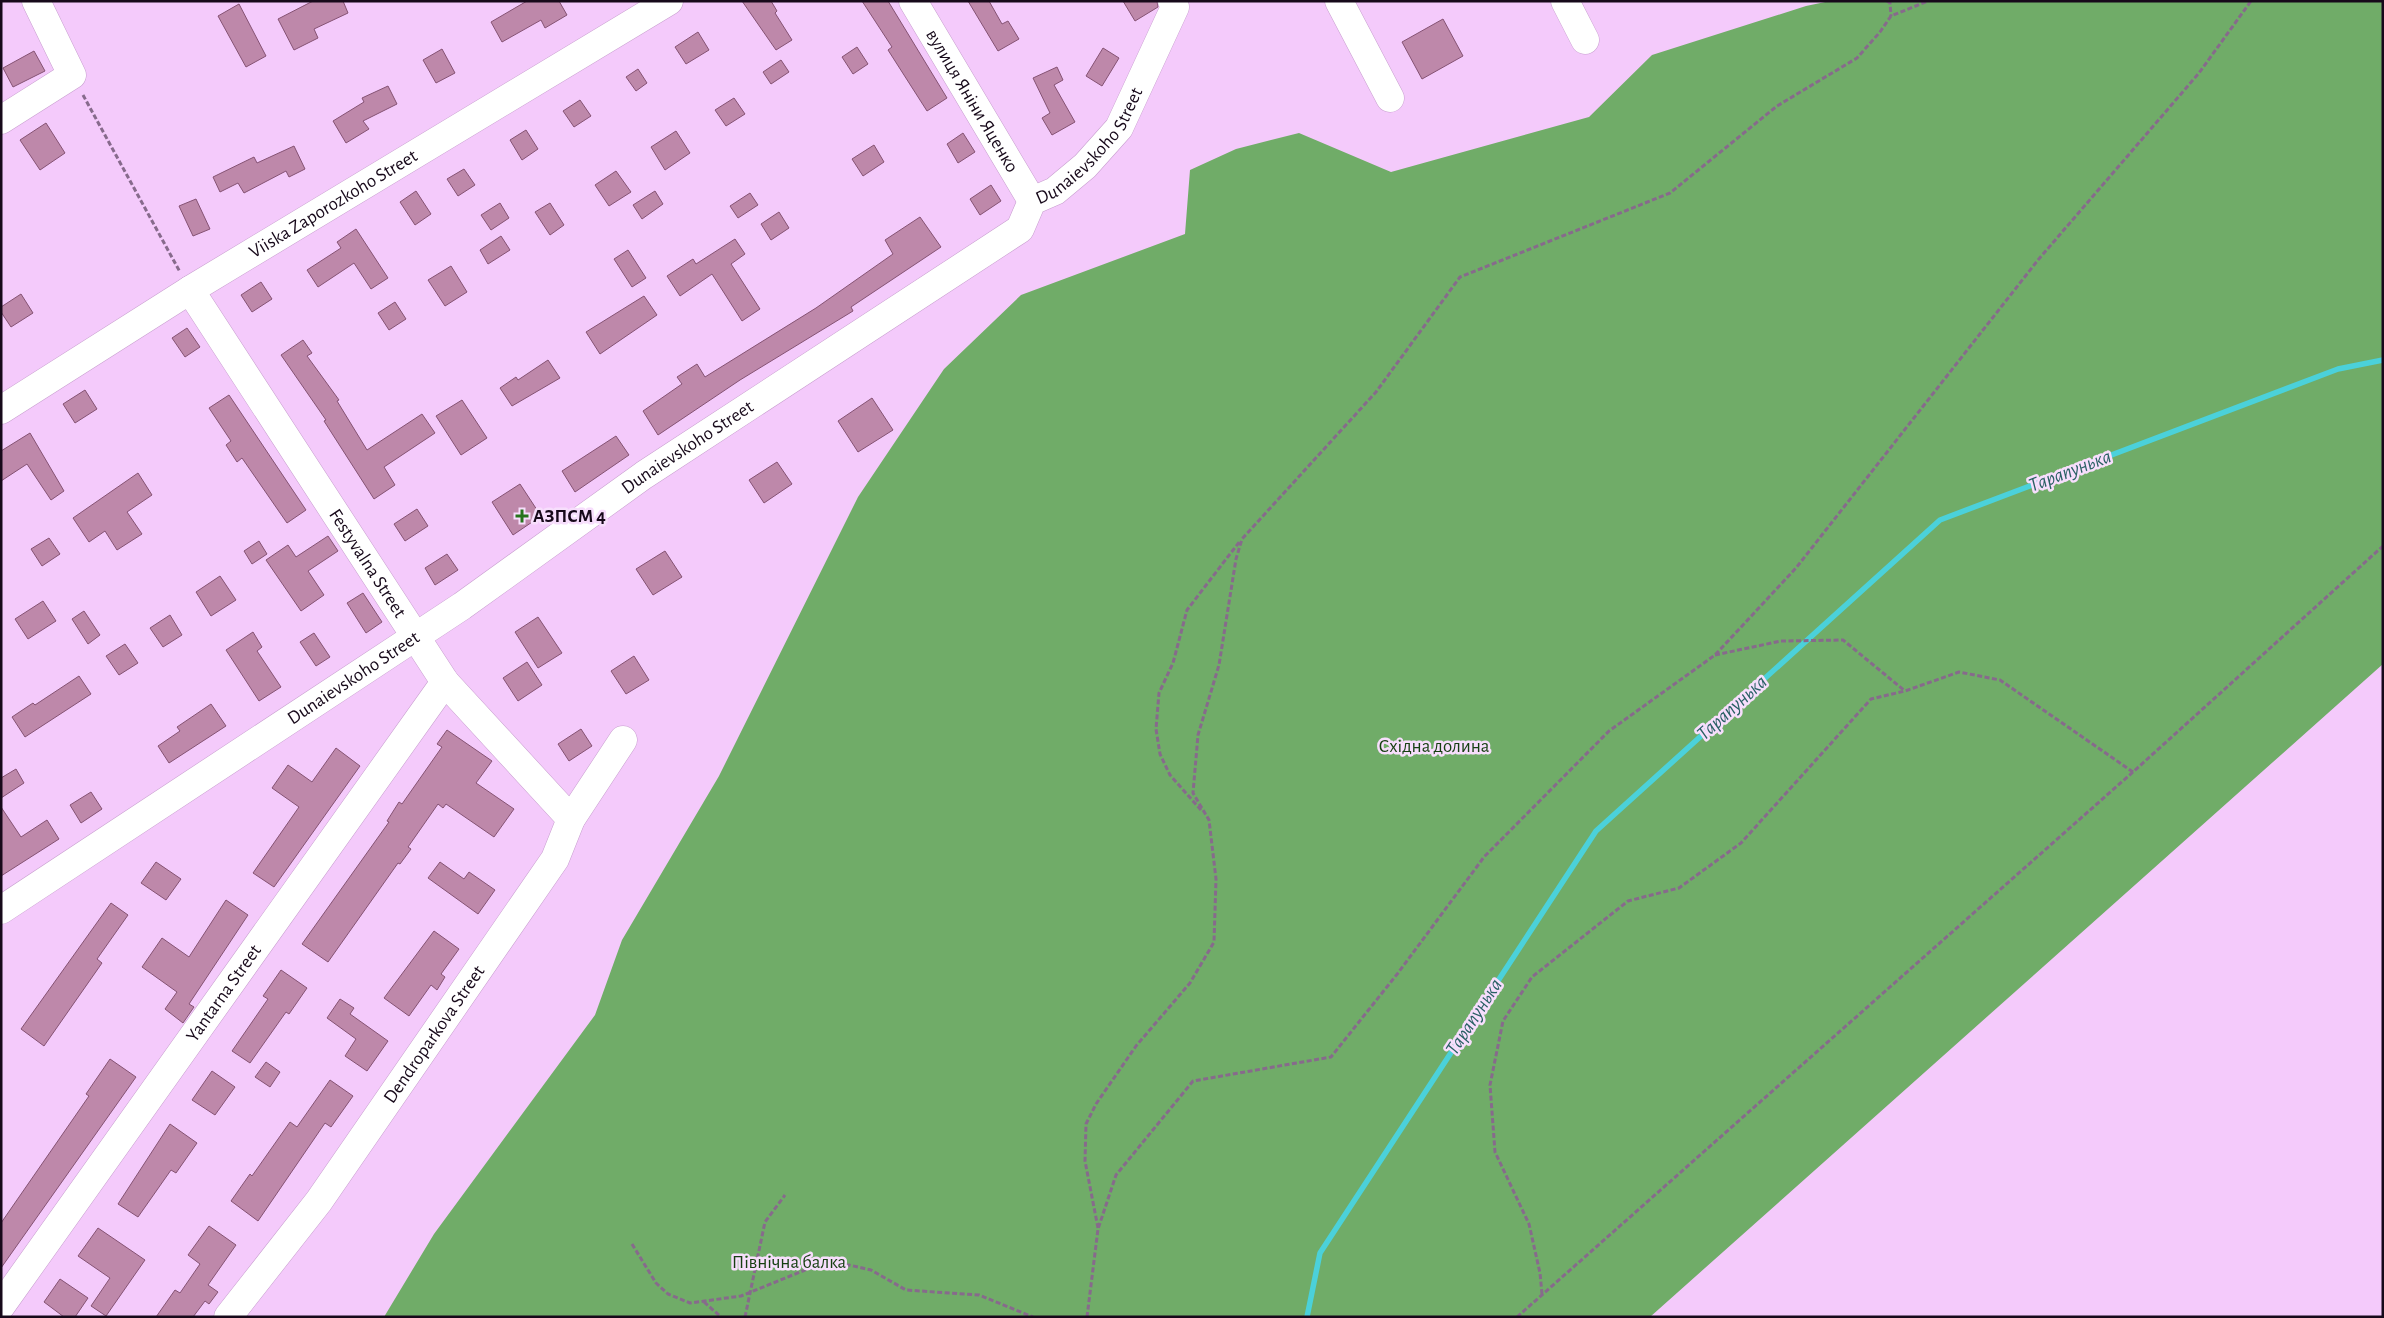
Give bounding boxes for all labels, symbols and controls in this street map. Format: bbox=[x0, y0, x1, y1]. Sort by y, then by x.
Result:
street label: вулиця Яніни Яценко bbox=[923, 26, 1022, 175]
street label: Dunaievskoho Street bbox=[1033, 85, 1146, 208]
street label: Viiska Zaporozkoho Street bbox=[246, 146, 421, 262]
street label: Dunaievskoho Street bbox=[618, 397, 757, 497]
water label: Тарапунька bbox=[2026, 446, 2114, 496]
street label: Festyvalna Street bbox=[326, 506, 410, 621]
place label: АЗПСМ 4 bbox=[533, 507, 606, 526]
marker: АЗПСМ 4 bbox=[515, 509, 529, 523]
street label: Dunaievskoho Street bbox=[284, 627, 423, 728]
water label: Тарапунька bbox=[1693, 672, 1771, 744]
park label: Східна долина bbox=[1378, 737, 1490, 756]
street label: Yantarna Street bbox=[183, 941, 265, 1045]
street label: Dendroparkova Street bbox=[380, 962, 488, 1107]
water label: Тарапунька bbox=[1442, 975, 1506, 1059]
park label: Північна балка bbox=[732, 1253, 847, 1272]

